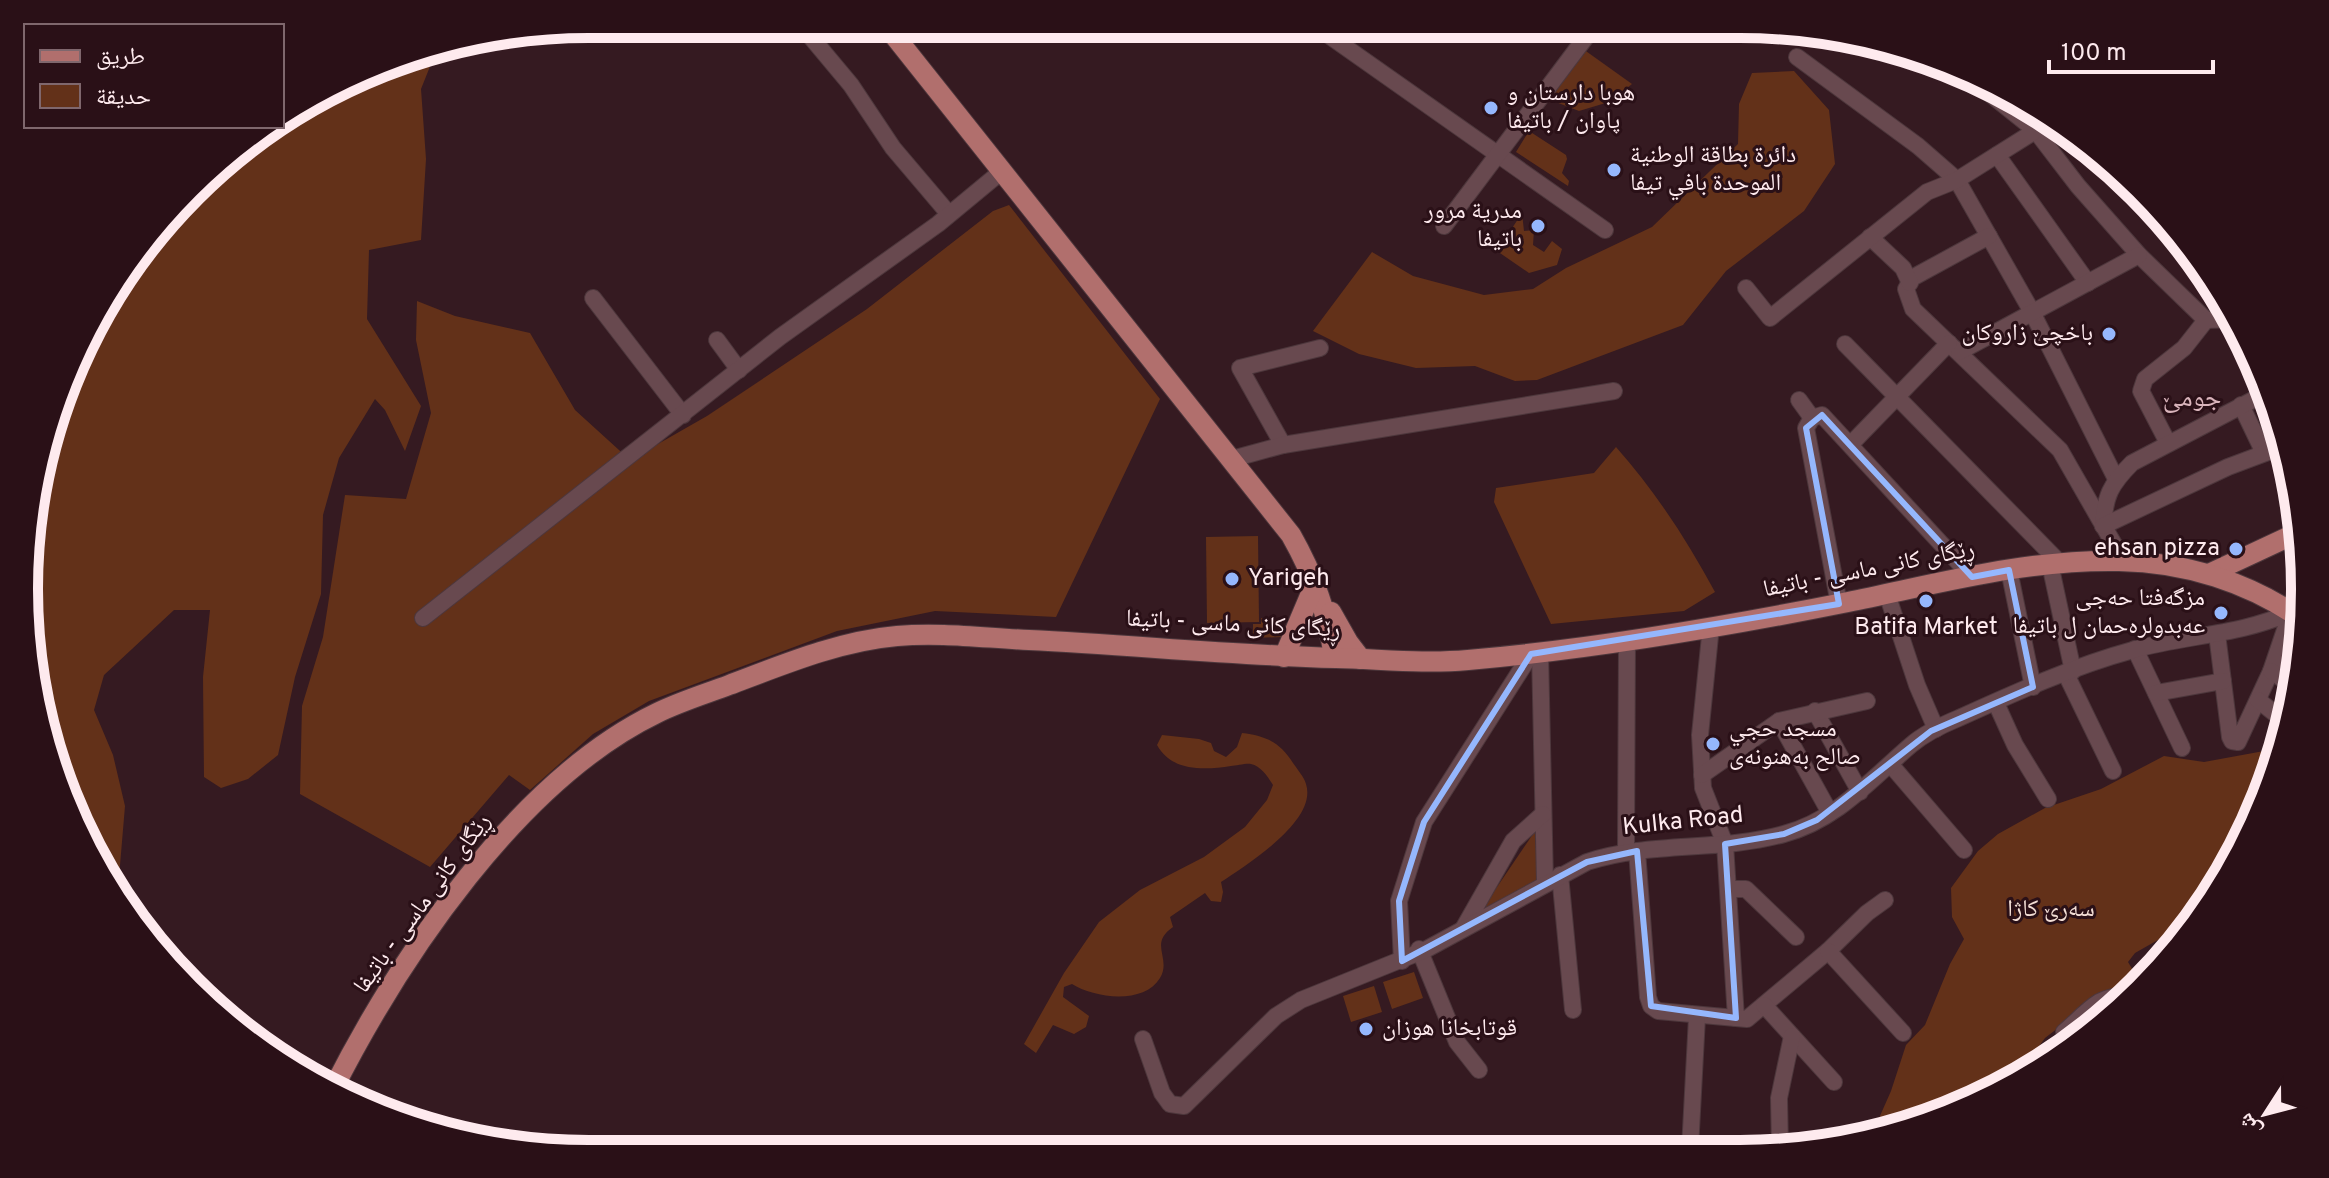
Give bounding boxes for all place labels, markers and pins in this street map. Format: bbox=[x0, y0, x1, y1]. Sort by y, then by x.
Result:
place label: هوبا دارستان و پاوان / باتيفا bbox=[1507, 79, 1635, 137]
marker: هوبا دارستان و پاوان / باتيفا bbox=[1482, 99, 1500, 117]
place label: دائرة بطاقة الوطنية الموحدة بافي تيفا bbox=[1630, 141, 1796, 201]
marker: دائرة بطاقة الوطنية الموحدة بافي تيفا bbox=[1605, 161, 1623, 179]
place label: مدرية مرور باتيفا bbox=[1424, 197, 1522, 255]
marker: مدرية مرور باتيفا bbox=[1529, 217, 1547, 235]
place label: باخچێ زاروکان bbox=[1961, 319, 2093, 349]
marker: باخچێ زاروکان bbox=[2100, 325, 2118, 343]
place label: ehsan pizza bbox=[2094, 534, 2220, 564]
marker: ehsan pizza bbox=[2227, 540, 2245, 558]
place label: Yarigeh bbox=[1248, 564, 1330, 594]
marker: Yarigeh bbox=[1223, 570, 1241, 588]
place label: مزگەفتا حەجی عەبدولرەحمان ل باتیفا bbox=[2012, 584, 2205, 642]
marker: Batifa Market bbox=[1917, 592, 1935, 610]
marker: مزگەفتا حەجی عەبدولرەحمان ل باتیفا bbox=[2212, 604, 2230, 622]
place label: Batifa Market bbox=[1854, 613, 1998, 643]
place label: مسجد حجي صالح بەھنونەی bbox=[1729, 715, 1861, 773]
marker: مسجد حجي صالح بەھنونەی bbox=[1704, 735, 1722, 753]
place label: قوتابخانا هوزان bbox=[1382, 1014, 1517, 1044]
marker: قوتابخانا هوزان bbox=[1357, 1020, 1375, 1038]

